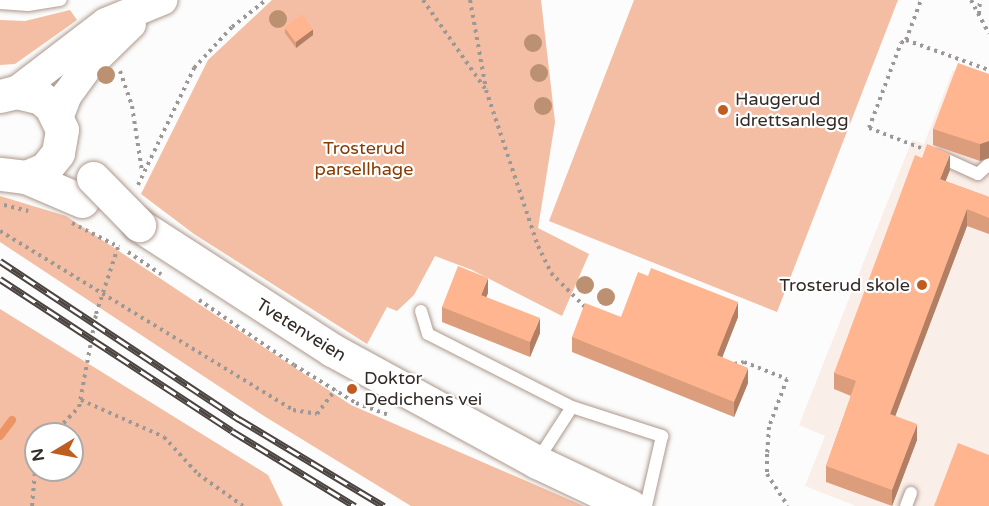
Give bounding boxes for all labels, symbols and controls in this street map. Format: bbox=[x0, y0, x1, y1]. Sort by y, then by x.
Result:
place label: Haugerud idrettsanlegg bbox=[735, 89, 849, 132]
marker: Haugerud idrettsanlegg bbox=[716, 103, 730, 117]
park label: Trosterud parsellhage bbox=[315, 138, 413, 180]
place label: Trosterud skole bbox=[779, 274, 910, 296]
marker: Trosterud skole bbox=[915, 278, 929, 292]
street label: Tvetenveien bbox=[252, 294, 350, 366]
place label: Doktor Dedichens vei bbox=[364, 368, 482, 410]
marker: Doktor Dedichens vei bbox=[345, 382, 359, 396]
north arrow bbox=[24, 422, 84, 482]
text: N bbox=[27, 447, 49, 463]

